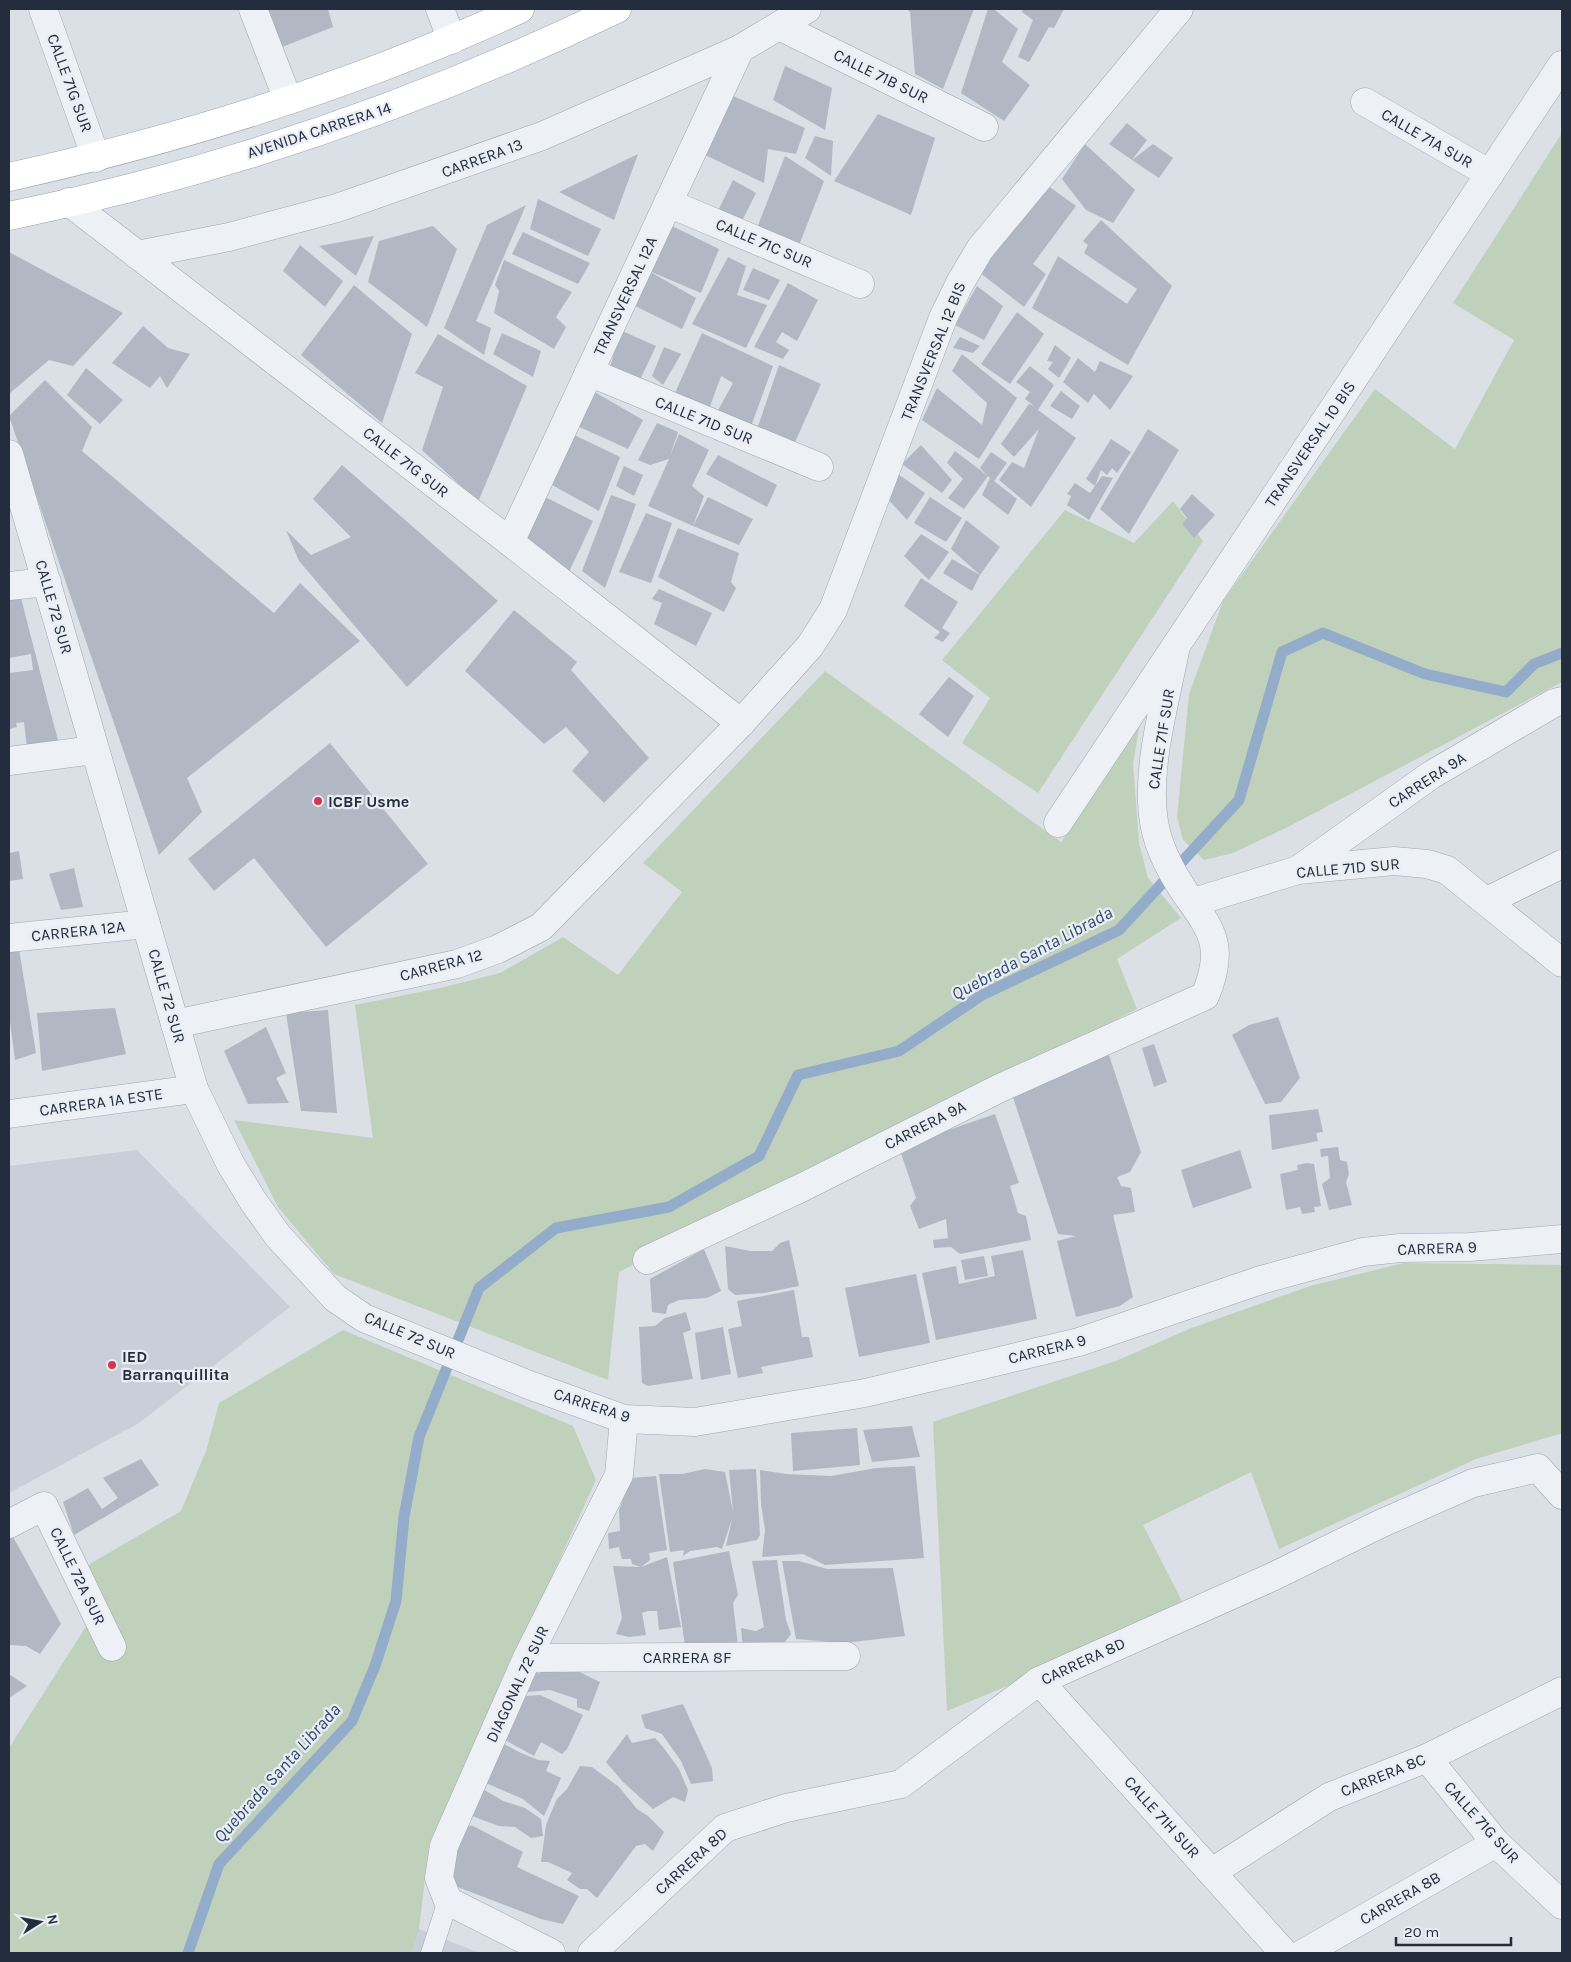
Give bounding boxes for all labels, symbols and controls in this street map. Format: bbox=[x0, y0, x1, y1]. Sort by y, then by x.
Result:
street label: CALLE 71G SUR bbox=[43, 31, 97, 135]
street label: CALLE 71B SUR bbox=[830, 45, 932, 107]
street label: AVENIDA CARRERA 14 bbox=[245, 98, 393, 162]
street label: CALLE 71A SUR bbox=[1378, 104, 1476, 172]
street label: CARRERA 13 bbox=[439, 135, 525, 181]
street label: CALLE 71C SUR bbox=[713, 214, 815, 272]
street label: TRANSVERSAL 12A bbox=[589, 233, 661, 359]
street label: TRANSVERSAL 12 BIS bbox=[896, 279, 970, 423]
street label: TRANSVERSAL 10 BIS bbox=[1261, 377, 1359, 511]
street label: CALLE 71D SUR bbox=[652, 392, 756, 448]
street label: CALLE 71G SUR bbox=[359, 423, 453, 501]
street label: CALLE 72 SUR bbox=[31, 558, 77, 656]
street label: CALLE 71F SUR bbox=[1144, 687, 1178, 791]
street label: CARRERA 9A bbox=[1385, 748, 1469, 812]
place label: ICBF Usme bbox=[328, 792, 409, 811]
marker: ICBF Usme bbox=[312, 795, 324, 807]
street label: CALLE 71D SUR bbox=[1295, 854, 1401, 882]
water label: Quebrada Santa Librada bbox=[948, 901, 1116, 1005]
street label: CARRERA 12A bbox=[30, 917, 126, 945]
street label: CARRERA 12 bbox=[398, 945, 484, 985]
street label: CALLE 72 SUR bbox=[144, 947, 190, 1045]
street label: CARRERA 1A ESTE bbox=[38, 1084, 164, 1120]
street label: CARRERA 9A bbox=[881, 1096, 969, 1154]
street label: CARRERA 9 bbox=[1397, 1237, 1477, 1259]
street label: CALLE 72 SUR bbox=[362, 1307, 458, 1363]
street label: CARRERA 9 bbox=[1006, 1330, 1088, 1368]
place label: IED Barranquillita bbox=[122, 1347, 229, 1384]
marker: IED Barranquillita bbox=[106, 1359, 118, 1371]
street label: CARRERA 9 bbox=[551, 1384, 633, 1426]
street label: CALLE 72A SUR bbox=[46, 1524, 110, 1628]
street label: DIAGONAL 72 SUR bbox=[482, 1623, 552, 1745]
street label: CARRERA 8D bbox=[1038, 1633, 1128, 1689]
street label: CARRERA 8F bbox=[643, 1648, 731, 1667]
water label: Quebrada Santa Librada bbox=[209, 1699, 345, 1847]
street label: CARRERA 8C bbox=[1338, 1749, 1428, 1801]
street label: CALLE 71H SUR bbox=[1120, 1772, 1204, 1862]
street label: CALLE 71G SUR bbox=[1440, 1777, 1524, 1867]
street label: CARRERA 8D bbox=[651, 1824, 731, 1898]
street label: CARRERA 8B bbox=[1356, 1867, 1444, 1929]
north arrow bbox=[15, 1897, 65, 1947]
text: N bbox=[43, 1913, 62, 1926]
scale bar bbox=[1396, 1914, 1511, 1946]
text: 20 m bbox=[1404, 1923, 1439, 1941]

